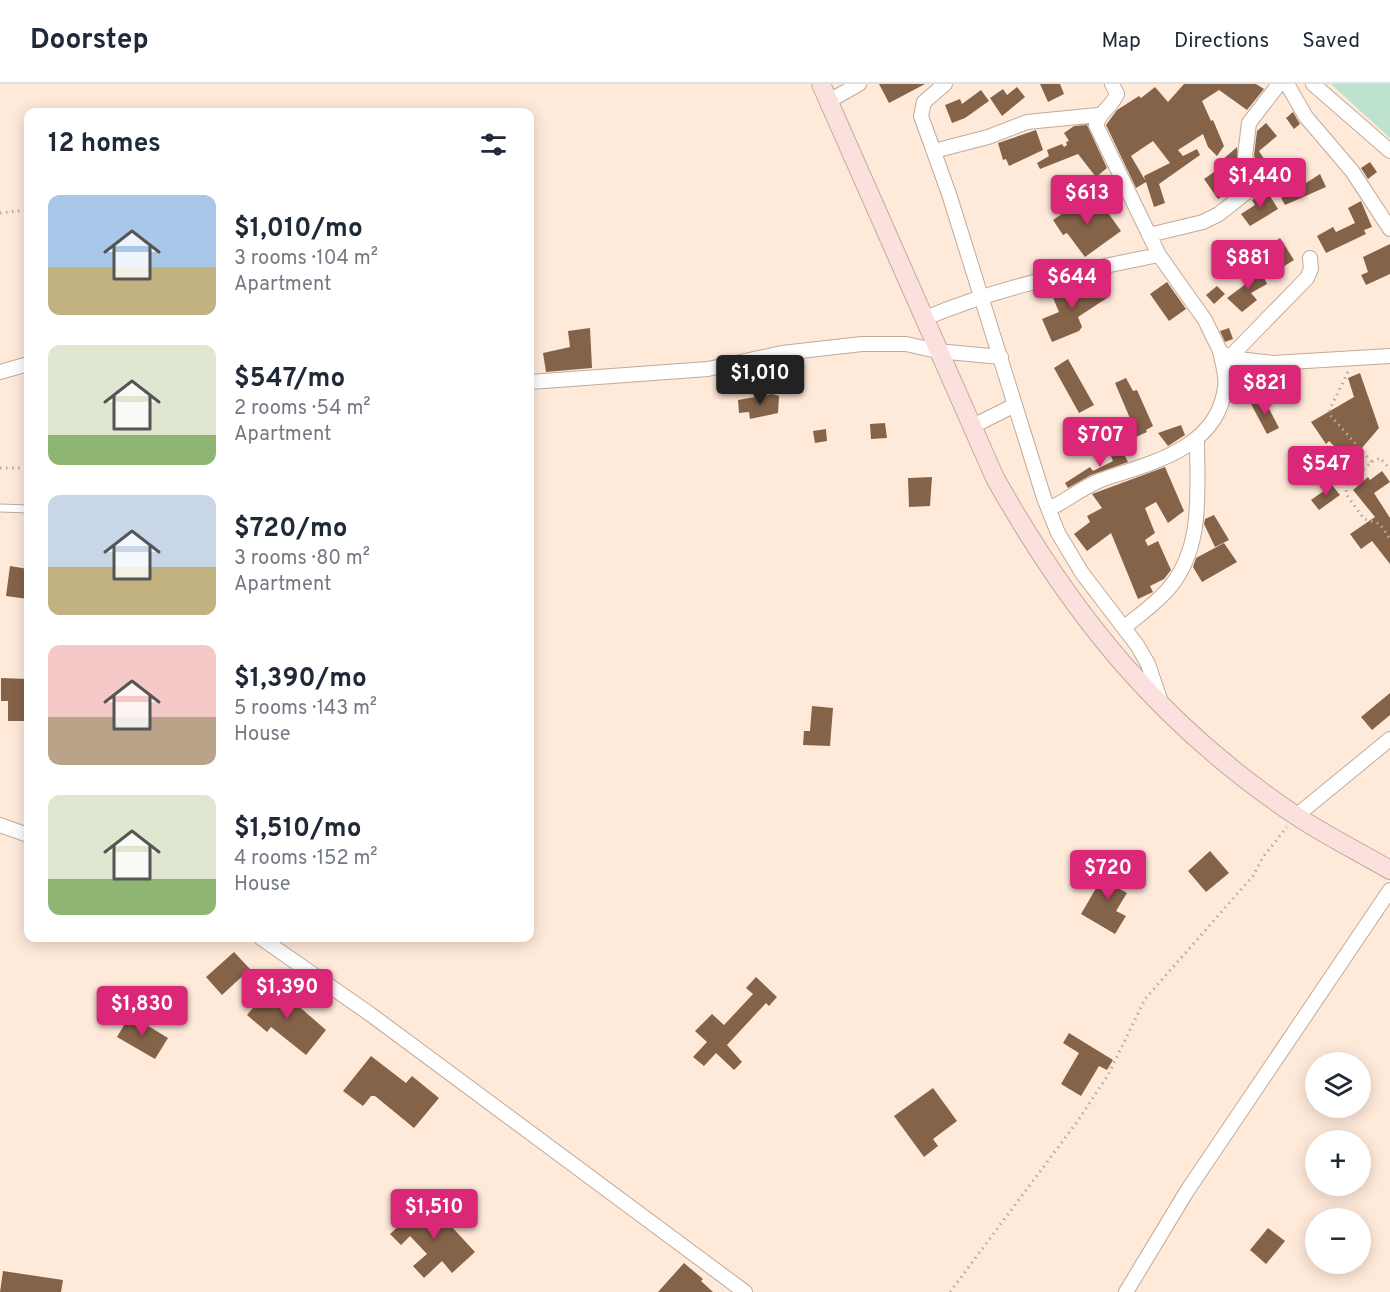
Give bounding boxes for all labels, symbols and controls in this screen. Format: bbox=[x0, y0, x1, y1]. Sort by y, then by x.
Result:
text: Doorstep bbox=[30, 23, 149, 59]
text: Map bbox=[1101, 28, 1141, 55]
text: Directions bbox=[1174, 28, 1269, 55]
text: Saved bbox=[1302, 28, 1360, 55]
text: 12 homes bbox=[48, 128, 161, 161]
icon: filters bbox=[477, 128, 510, 161]
pin: $1,440 bbox=[1211, 158, 1309, 209]
text: $1,440 bbox=[1228, 164, 1292, 190]
pin: $613 bbox=[1051, 175, 1123, 226]
text: $613 bbox=[1065, 181, 1109, 207]
text: $1,010/mo bbox=[234, 213, 363, 246]
icon: home bbox=[96, 219, 168, 291]
pin: $881 bbox=[1212, 240, 1284, 291]
text: 3 rooms · 104 m² bbox=[234, 246, 378, 272]
text: $881 bbox=[1225, 246, 1271, 272]
pin: $644 bbox=[1036, 259, 1108, 310]
text: $644 bbox=[1047, 265, 1097, 291]
text: Apartment bbox=[234, 272, 332, 298]
pin: $1,010 bbox=[711, 355, 809, 406]
text: $1,010 bbox=[730, 361, 790, 387]
text: $547/mo bbox=[234, 363, 345, 396]
pin: $821 bbox=[1229, 365, 1301, 416]
icon: home bbox=[96, 369, 168, 441]
text: $821 bbox=[1243, 371, 1287, 397]
text: 2 rooms · 54 m² bbox=[234, 396, 371, 422]
pin: $707 bbox=[1064, 417, 1136, 468]
text: Apartment bbox=[234, 422, 332, 448]
text: $707 bbox=[1077, 423, 1123, 449]
pin: $547 bbox=[1290, 446, 1362, 497]
text: $547 bbox=[1302, 452, 1350, 478]
text: $720/mo bbox=[234, 513, 348, 546]
icon: home bbox=[96, 519, 168, 591]
text: 3 rooms · 80 m² bbox=[234, 546, 370, 572]
text: Apartment bbox=[234, 572, 332, 598]
text: $1,390/mo bbox=[234, 663, 367, 696]
icon: home bbox=[96, 669, 168, 741]
text: 5 rooms · 143 m² bbox=[234, 696, 377, 722]
text: House bbox=[234, 722, 290, 748]
text: $1,510/mo bbox=[234, 813, 361, 846]
icon: home bbox=[96, 819, 168, 891]
text: 4 rooms · 152 m² bbox=[234, 846, 378, 872]
pin: $720 bbox=[1072, 850, 1144, 901]
text: $720 bbox=[1084, 856, 1132, 882]
text: House bbox=[234, 872, 290, 898]
pin: $1,390 bbox=[238, 969, 336, 1020]
text: $1,390 bbox=[256, 975, 318, 1001]
pin: $1,830 bbox=[93, 986, 191, 1037]
text: $1,830 bbox=[111, 992, 173, 1018]
map controls bbox=[1305, 1052, 1371, 1274]
button: layers bbox=[1305, 1052, 1371, 1118]
button: + bbox=[1305, 1130, 1371, 1196]
pin: $1,510 bbox=[385, 1189, 483, 1240]
text: $1,510 bbox=[405, 1195, 463, 1221]
button: − bbox=[1305, 1208, 1371, 1274]

